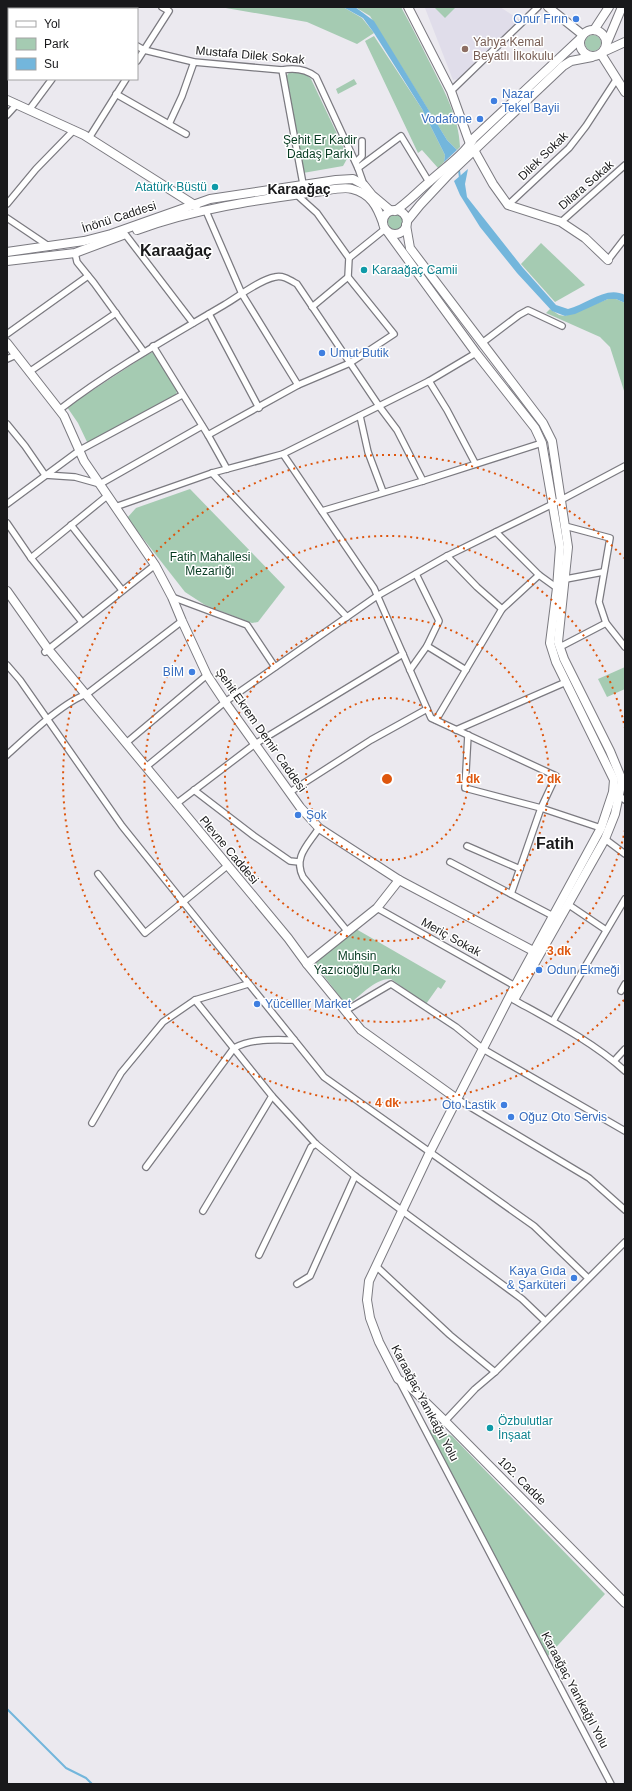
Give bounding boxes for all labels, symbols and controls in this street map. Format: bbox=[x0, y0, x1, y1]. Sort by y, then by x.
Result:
legend bbox=[8, 8, 138, 80]
place label: Onur Fırın bbox=[513, 12, 568, 26]
marker: Onur Fırın bbox=[571, 14, 581, 24]
text: Yol bbox=[44, 17, 60, 31]
place label: Yahya Kemal Beyatlı İlkokulu bbox=[473, 35, 554, 63]
text: Park bbox=[44, 37, 70, 51]
street label: Mustafa Dilek Sokak bbox=[195, 43, 306, 67]
marker: Yahya Kemal Beyatlı İlkokulu bbox=[460, 44, 470, 54]
text: Su bbox=[44, 57, 59, 71]
place label: Nazar Tekel Bayii bbox=[502, 87, 559, 115]
marker: Nazar Tekel Bayii bbox=[489, 96, 499, 106]
place label: Vodafone bbox=[421, 112, 472, 126]
marker: Vodafone bbox=[475, 114, 485, 124]
street label: Dilek Sokak bbox=[515, 128, 571, 183]
park label: Şehit Er Kadir Dadaş Parkı bbox=[283, 133, 357, 161]
street label: Dilara Sokak bbox=[556, 157, 617, 213]
place label: Atatürk Büstü bbox=[135, 180, 207, 194]
district label: Karaağaç bbox=[267, 181, 331, 197]
marker: Atatürk Büstü bbox=[210, 182, 220, 192]
street label: İnönü Caddesi bbox=[80, 198, 158, 236]
district label: Karaağaç bbox=[140, 242, 212, 259]
place label: Karaağaç Camii bbox=[372, 263, 457, 277]
marker: Karaağaç Camii bbox=[359, 265, 369, 275]
place label: Umut Butik bbox=[330, 346, 390, 360]
marker: Umut Butik bbox=[317, 348, 327, 358]
park label: Fatih Mahallesi Mezarlığı bbox=[170, 550, 250, 578]
place label: BİM bbox=[163, 665, 184, 679]
street label: Şehit Ekrem Demir Caddesi bbox=[213, 665, 309, 795]
marker: BİM bbox=[187, 667, 197, 677]
centre of rings bbox=[380, 772, 394, 786]
text: 1 dk bbox=[456, 772, 480, 786]
text: 2 dk bbox=[537, 772, 561, 786]
place label: Şok bbox=[306, 808, 328, 822]
marker: Şok bbox=[293, 810, 303, 820]
street label: Plevne Caddesi bbox=[197, 813, 261, 887]
district label: Fatih bbox=[536, 835, 574, 852]
street label: Meriç Sokak bbox=[419, 915, 484, 960]
text: 3 dk bbox=[547, 944, 571, 958]
park label: Muhsin Yazıcıoğlu Parkı bbox=[314, 949, 400, 977]
place label: Odun Ekmeği bbox=[547, 963, 620, 977]
marker: Odun Ekmeği bbox=[534, 965, 544, 975]
place label: Yücelller Market bbox=[265, 997, 352, 1011]
marker: Yücelller Market bbox=[252, 999, 262, 1009]
text: 4 dk bbox=[375, 1096, 399, 1110]
place label: Oto Lastik bbox=[442, 1098, 497, 1112]
marker: Oto Lastik bbox=[499, 1100, 509, 1110]
place label: Oğuz Oto Servis bbox=[519, 1110, 607, 1124]
marker: Oğuz Oto Servis bbox=[506, 1112, 516, 1122]
place label: Kaya Gıda & Şarküteri bbox=[507, 1264, 566, 1292]
marker: Kaya Gıda & Şarküteri bbox=[569, 1273, 579, 1283]
street label: Karaağaç Yanıkağıl Yolu bbox=[388, 1342, 462, 1464]
place label: Özbulutlar İnşaat bbox=[498, 1414, 553, 1442]
marker: Özbulutlar İnşaat bbox=[485, 1423, 495, 1433]
street label: 102. Cadde bbox=[495, 1454, 549, 1508]
street label: Karaağaç Yanıkağıl Yolu bbox=[538, 1629, 612, 1751]

